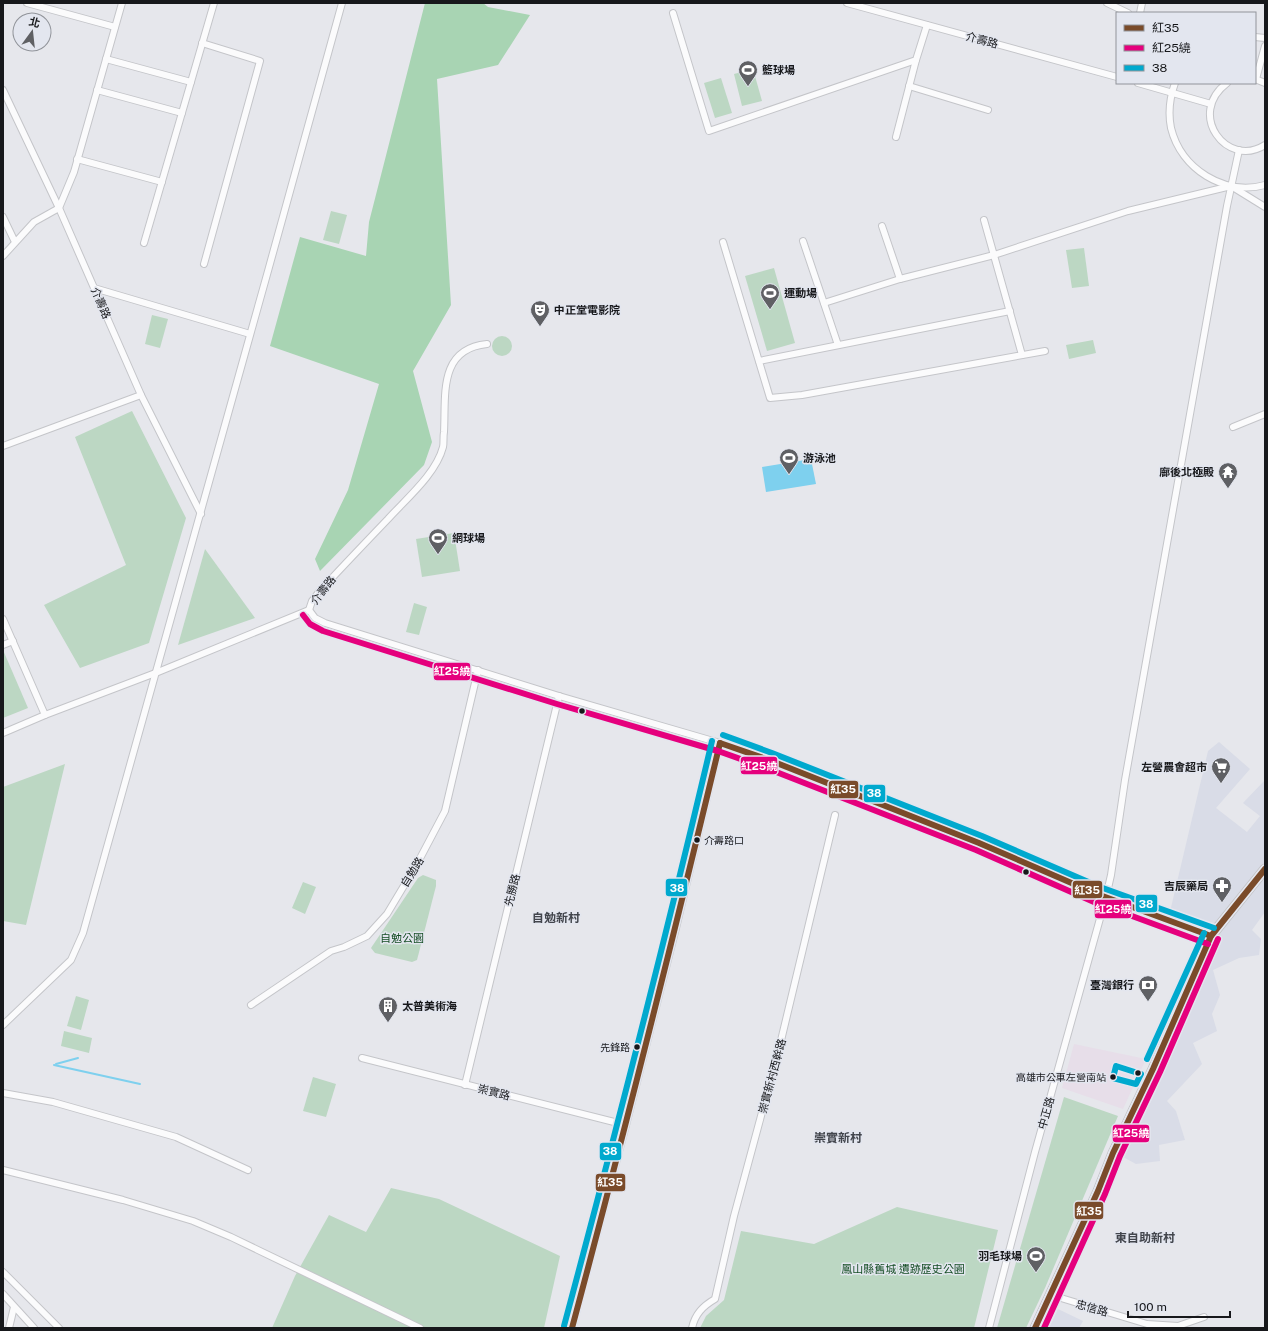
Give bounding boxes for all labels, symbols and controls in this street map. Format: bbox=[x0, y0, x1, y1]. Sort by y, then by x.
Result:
north arrow bbox=[12, 12, 52, 52]
legend bbox=[1116, 12, 1256, 84]
text: 北 bbox=[28, 15, 41, 30]
text: 紅35 bbox=[1152, 21, 1180, 35]
street label: 介壽路 bbox=[965, 30, 999, 50]
text: 紅25繞 bbox=[1152, 41, 1191, 55]
sports icon: 籃球場 bbox=[737, 59, 759, 87]
text: 38 bbox=[1152, 61, 1167, 75]
place label: 籃球場 bbox=[762, 64, 795, 76]
sports icon: 運動場 bbox=[759, 282, 781, 310]
street label: 介壽路 bbox=[89, 285, 113, 321]
place label: 運動場 bbox=[784, 287, 817, 299]
theatre icon: 中正堂電影院 bbox=[529, 299, 551, 327]
place label: 中正堂電影院 bbox=[554, 304, 620, 316]
sports icon: 游泳池 bbox=[778, 447, 800, 475]
place label: 游泳池 bbox=[803, 452, 836, 464]
temple icon: 廍後北極殿 bbox=[1217, 461, 1239, 489]
place label: 廍後北極殿 bbox=[1159, 466, 1214, 478]
sports icon: 網球場 bbox=[427, 527, 449, 555]
place label: 網球場 bbox=[452, 532, 485, 544]
street label: 介壽路 bbox=[308, 573, 338, 607]
line badge: 紅25繞 bbox=[433, 662, 471, 681]
text: 紅25繞 bbox=[434, 665, 470, 677]
unlabelled marker bbox=[577, 706, 587, 716]
line badge: 紅25繞 bbox=[740, 756, 778, 775]
supermarket icon: 左營農會超市 bbox=[1210, 756, 1232, 784]
text: 紅25繞 bbox=[741, 760, 777, 772]
place label: 左營農會超市 bbox=[1141, 761, 1207, 773]
line badge: 紅35 bbox=[828, 780, 859, 799]
text: 紅35 bbox=[830, 783, 856, 795]
line badge: 38 bbox=[863, 784, 886, 803]
text: 38 bbox=[867, 787, 881, 799]
place label: 介壽路口 bbox=[704, 834, 744, 846]
marker: 介壽路口 bbox=[692, 835, 702, 845]
street label: 自勉路 bbox=[398, 855, 426, 889]
unlabelled marker bbox=[1021, 867, 1031, 877]
street label: 先勝路 bbox=[502, 873, 522, 907]
pharmacy icon: 吉辰藥局 bbox=[1211, 875, 1233, 903]
line badge: 38 bbox=[665, 878, 688, 897]
line badge: 紅35 bbox=[1072, 880, 1103, 899]
place label: 吉辰藥局 bbox=[1164, 880, 1208, 892]
text: 38 bbox=[670, 882, 684, 894]
text: 紅35 bbox=[1074, 884, 1100, 896]
line badge: 38 bbox=[1135, 894, 1158, 913]
text: 38 bbox=[1139, 898, 1153, 910]
line badge: 紅25繞 bbox=[1094, 899, 1132, 919]
text: 紅25繞 bbox=[1095, 903, 1131, 915]
district label: 自勉新村 bbox=[532, 911, 580, 925]
park label: 自勉公園 bbox=[380, 932, 424, 944]
bank icon: 臺灣銀行 bbox=[1137, 974, 1159, 1002]
place label: 臺灣銀行 bbox=[1090, 979, 1134, 991]
building icon: 太普美術海 bbox=[377, 995, 399, 1023]
place label: 太普美術海 bbox=[402, 1000, 457, 1012]
street label: 崇實新村西幹路 bbox=[756, 1037, 788, 1115]
place label: 先鋒路 bbox=[600, 1041, 630, 1053]
marker: 先鋒路 bbox=[632, 1042, 642, 1052]
unlabelled marker bbox=[1133, 1068, 1143, 1078]
place label: 高雄市公車左營南站 bbox=[1016, 1071, 1106, 1083]
marker: 高雄市公車左營南站 bbox=[1108, 1072, 1118, 1082]
street label: 崇實路 bbox=[477, 1082, 511, 1102]
street label: 中正路 bbox=[1036, 1095, 1056, 1131]
line badge: 紅25繞 bbox=[1112, 1124, 1150, 1143]
text: 紅25繞 bbox=[1113, 1127, 1149, 1139]
district label: 崇實新村 bbox=[814, 1131, 862, 1145]
line badge: 38 bbox=[599, 1142, 622, 1161]
text: 38 bbox=[603, 1145, 617, 1157]
line badge: 紅35 bbox=[595, 1173, 626, 1192]
text: 紅35 bbox=[597, 1176, 623, 1188]
line badge: 紅35 bbox=[1074, 1201, 1104, 1220]
text: 紅35 bbox=[1076, 1205, 1102, 1217]
district label: 東自助新村 bbox=[1115, 1231, 1175, 1245]
sports icon: 羽毛球場 bbox=[1025, 1245, 1047, 1273]
place label: 羽毛球場 bbox=[978, 1250, 1022, 1262]
park label: 鳳山縣舊城 遺跡歷史公園 bbox=[841, 1263, 965, 1275]
scale bar bbox=[1128, 1293, 1230, 1319]
street label: 忠信路 bbox=[1074, 1298, 1110, 1318]
text: 100 m bbox=[1134, 1300, 1167, 1314]

